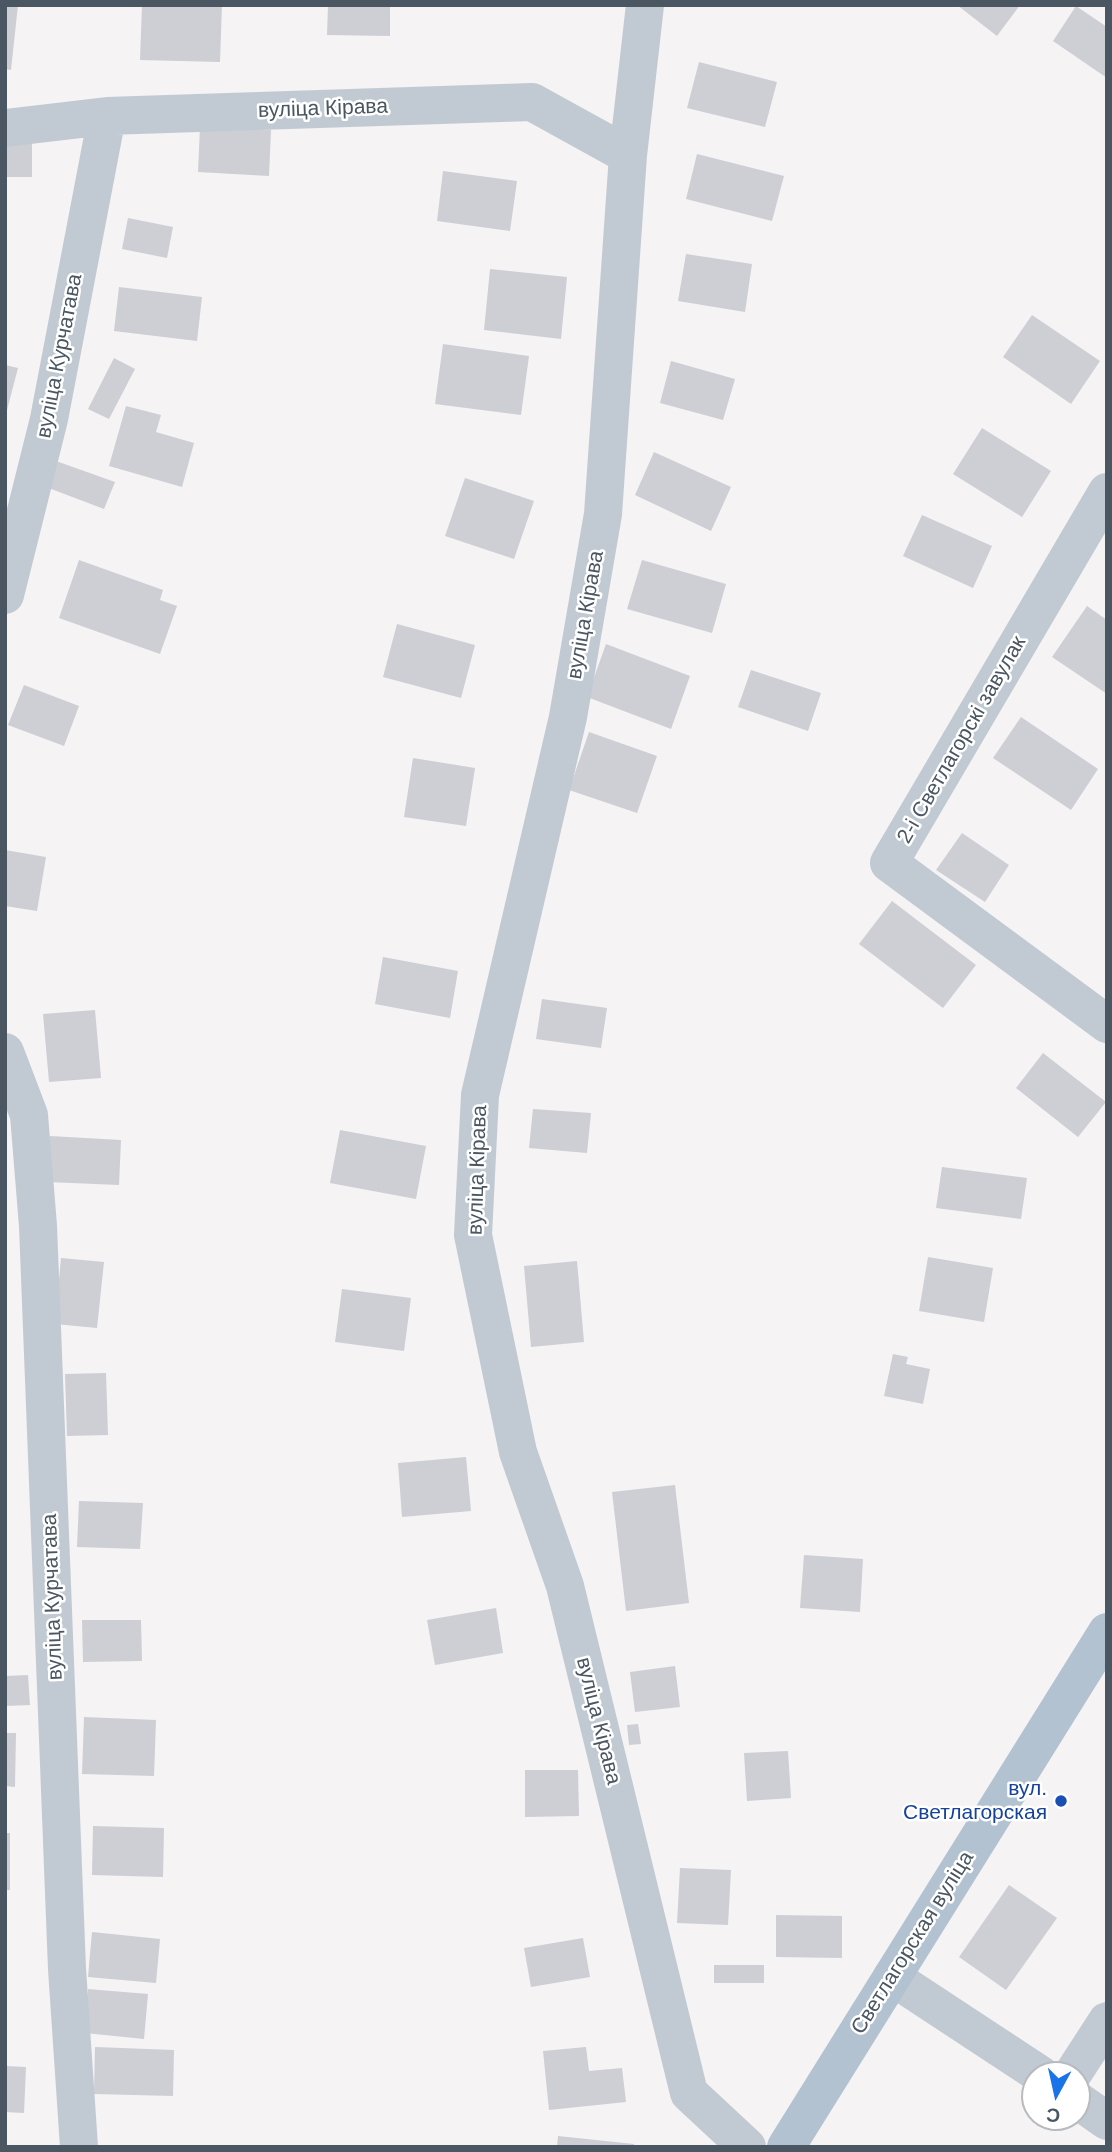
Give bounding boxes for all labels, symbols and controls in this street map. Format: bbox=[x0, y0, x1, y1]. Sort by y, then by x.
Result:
street label: вуліца Кірава bbox=[258, 94, 388, 124]
street label: вуліца Курчатава bbox=[32, 272, 88, 440]
street label: вуліца Кірава bbox=[562, 549, 610, 681]
street label: 2-і Светлагорскі завулак bbox=[892, 632, 1032, 848]
street label: вуліца Кірава bbox=[463, 1105, 493, 1235]
street label: вуліца Курчатава bbox=[37, 1513, 69, 1681]
street label: вуліца Кірава bbox=[570, 1655, 626, 1787]
place label: вул. Светлагорская bbox=[903, 1776, 1047, 1826]
marker: вул. Светлагорская bbox=[1053, 1793, 1069, 1809]
street label: Светлагорская вуліца bbox=[846, 1847, 980, 2039]
north arrow bbox=[1021, 2061, 1091, 2131]
text: С bbox=[1045, 2104, 1062, 2127]

